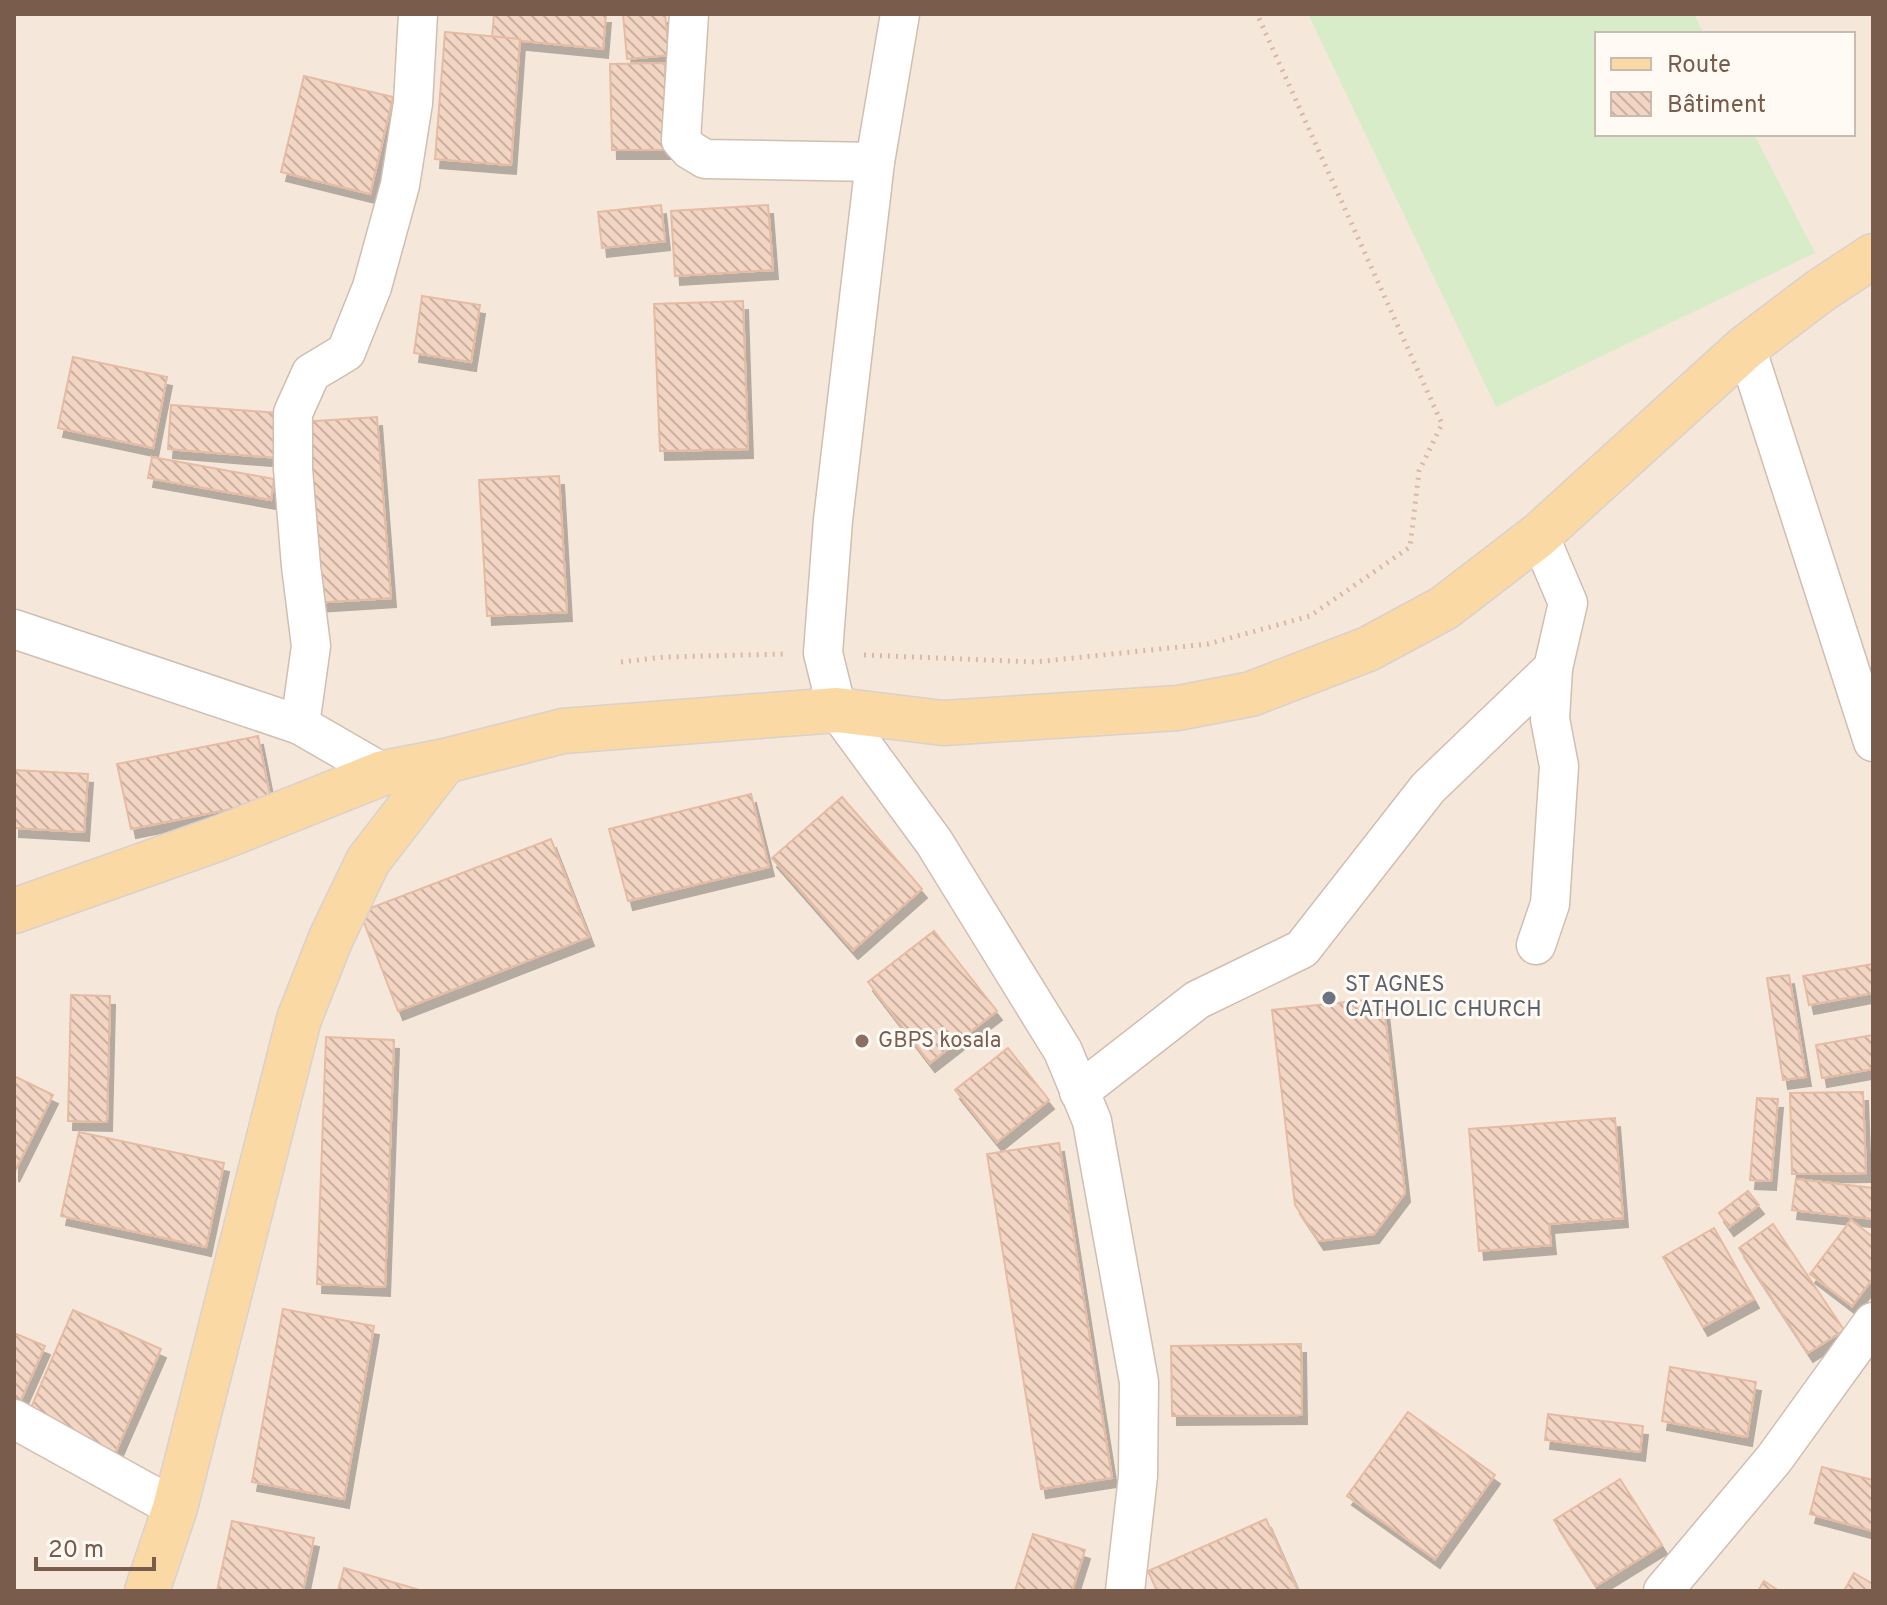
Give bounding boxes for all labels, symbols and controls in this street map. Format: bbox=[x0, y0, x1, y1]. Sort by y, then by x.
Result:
legend bbox=[1595, 32, 1855, 136]
text: Route bbox=[1667, 51, 1731, 81]
text: Bâtiment bbox=[1667, 91, 1766, 121]
place label: ST AGNES CATHOLIC CHURCH bbox=[1345, 972, 1542, 1024]
marker: ST AGNES CATHOLIC CHURCH bbox=[1320, 989, 1338, 1007]
place label: GBPS kosala bbox=[878, 1028, 1001, 1055]
marker: GBPS kosala bbox=[853, 1032, 871, 1050]
scale bar bbox=[36, 1521, 154, 1571]
text: 20 m bbox=[48, 1536, 104, 1566]

